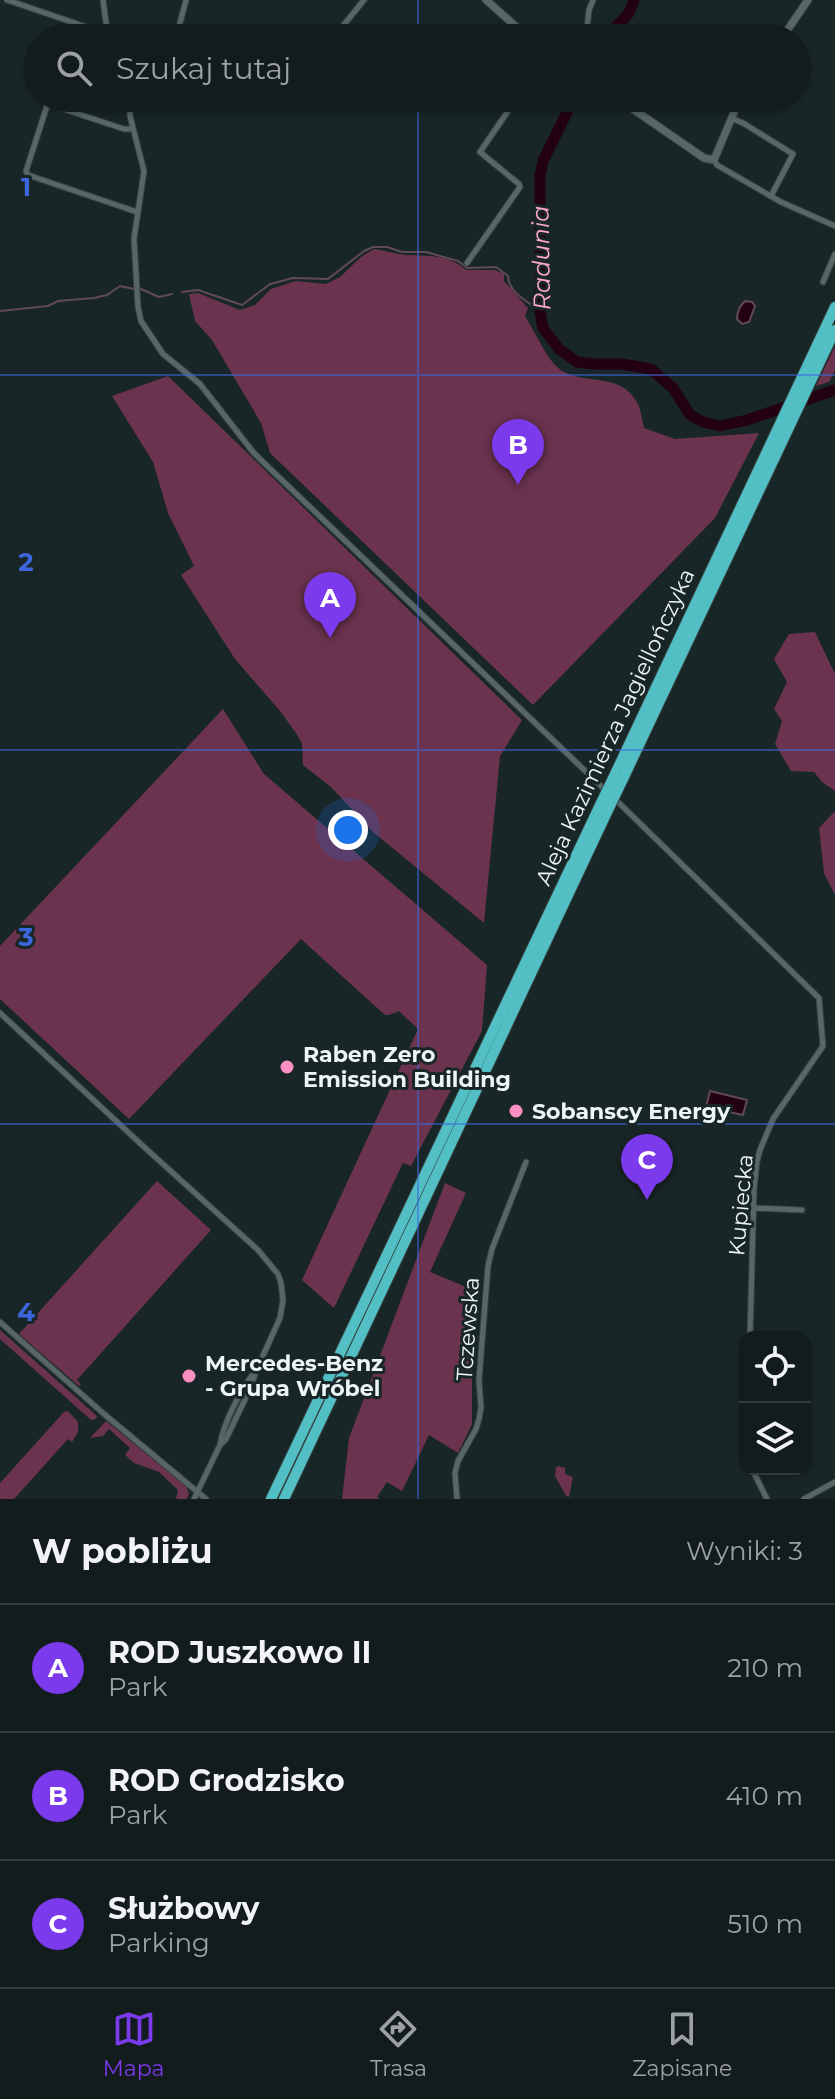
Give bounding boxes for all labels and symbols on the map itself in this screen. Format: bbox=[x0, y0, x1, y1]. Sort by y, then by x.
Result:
text: 1 bbox=[21, 171, 31, 203]
water label: Radunia bbox=[526, 205, 556, 311]
pin: B bbox=[492, 419, 544, 485]
text: 2 bbox=[18, 546, 34, 578]
street label: Aleja Kazimierza Jagiellończyka bbox=[530, 564, 700, 890]
pin: A bbox=[304, 572, 356, 638]
your location bbox=[328, 810, 368, 850]
text: 3 bbox=[17, 921, 34, 953]
place label: Raben Zero Emission Building bbox=[303, 1041, 511, 1093]
marker: Raben Zero Emission Building bbox=[278, 1058, 296, 1076]
place label: Sobanscy Energy bbox=[532, 1098, 731, 1125]
marker: Sobanscy Energy bbox=[507, 1102, 525, 1120]
pin: C bbox=[621, 1134, 673, 1200]
street label: Kupiecka bbox=[723, 1153, 759, 1257]
street label: Tczewska bbox=[451, 1276, 485, 1382]
text: 4 bbox=[17, 1296, 35, 1328]
place label: Mercedes-Benz - Grupa Wróbel bbox=[205, 1350, 383, 1402]
marker: Mercedes-Benz - Grupa Wróbel bbox=[180, 1367, 198, 1385]

